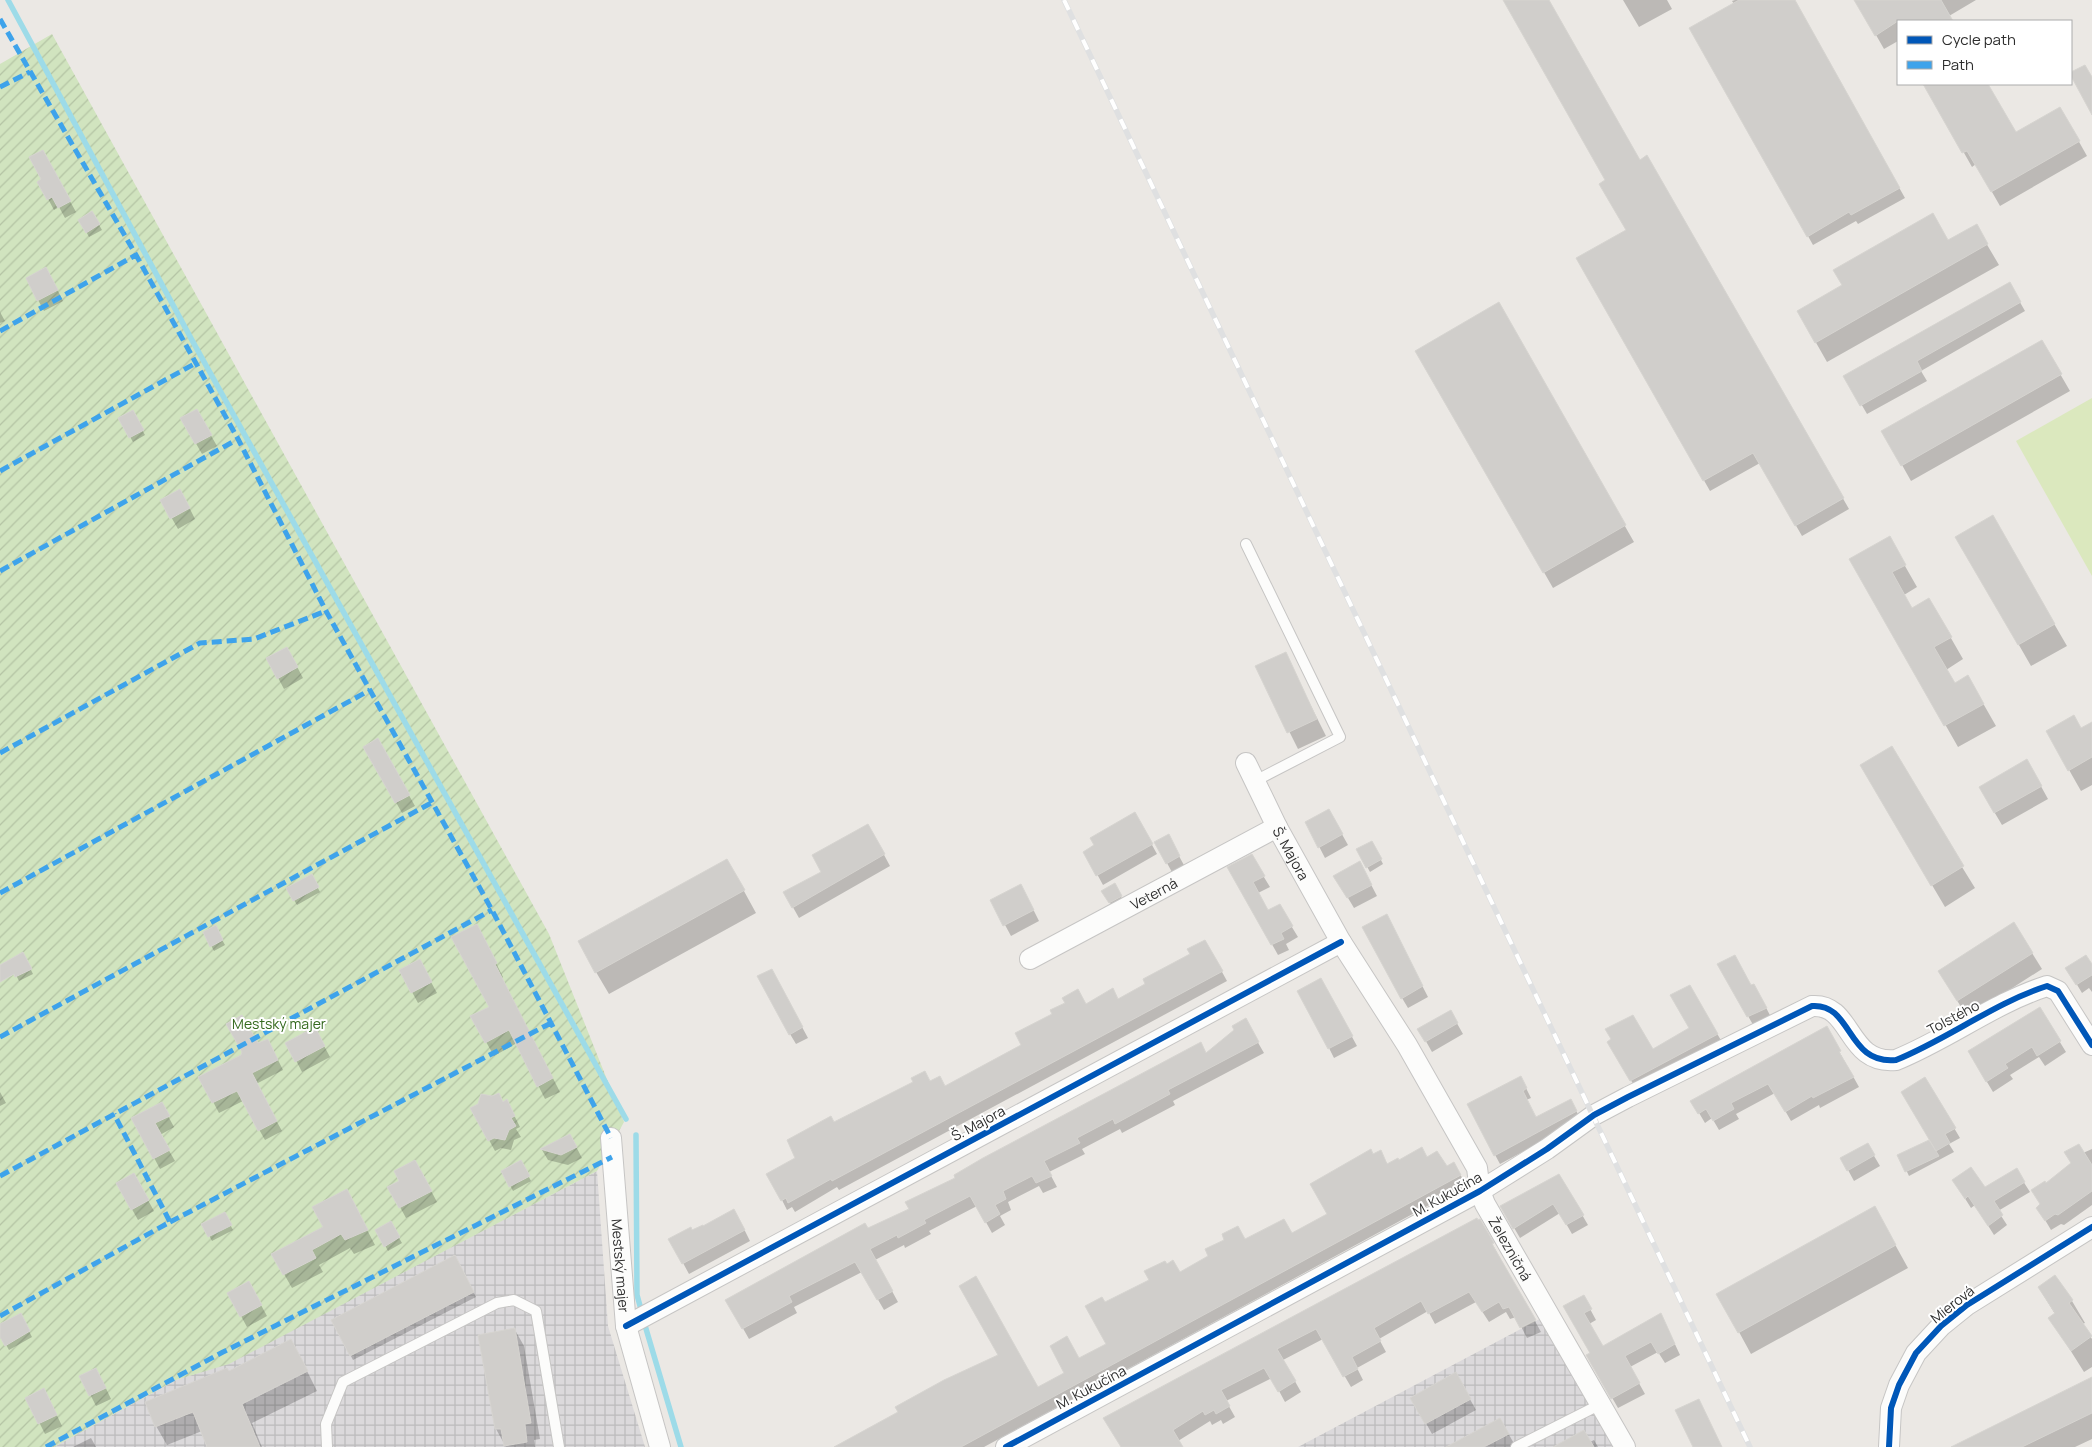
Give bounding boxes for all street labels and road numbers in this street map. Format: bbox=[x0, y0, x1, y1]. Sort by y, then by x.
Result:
street label: Š. Majora bbox=[1269, 823, 1314, 883]
street label: Veterná bbox=[1127, 873, 1180, 913]
street label: Tolstého bbox=[1924, 995, 1982, 1039]
street label: Š. Majora bbox=[948, 1101, 1008, 1145]
street label: M. Kukučína bbox=[1409, 1167, 1485, 1221]
street label: Železničná bbox=[1485, 1213, 1537, 1284]
street label: Mestský majer bbox=[608, 1218, 634, 1313]
street label: Mierová bbox=[1926, 1281, 1978, 1327]
street label: M. Kukučína bbox=[1053, 1361, 1129, 1413]

